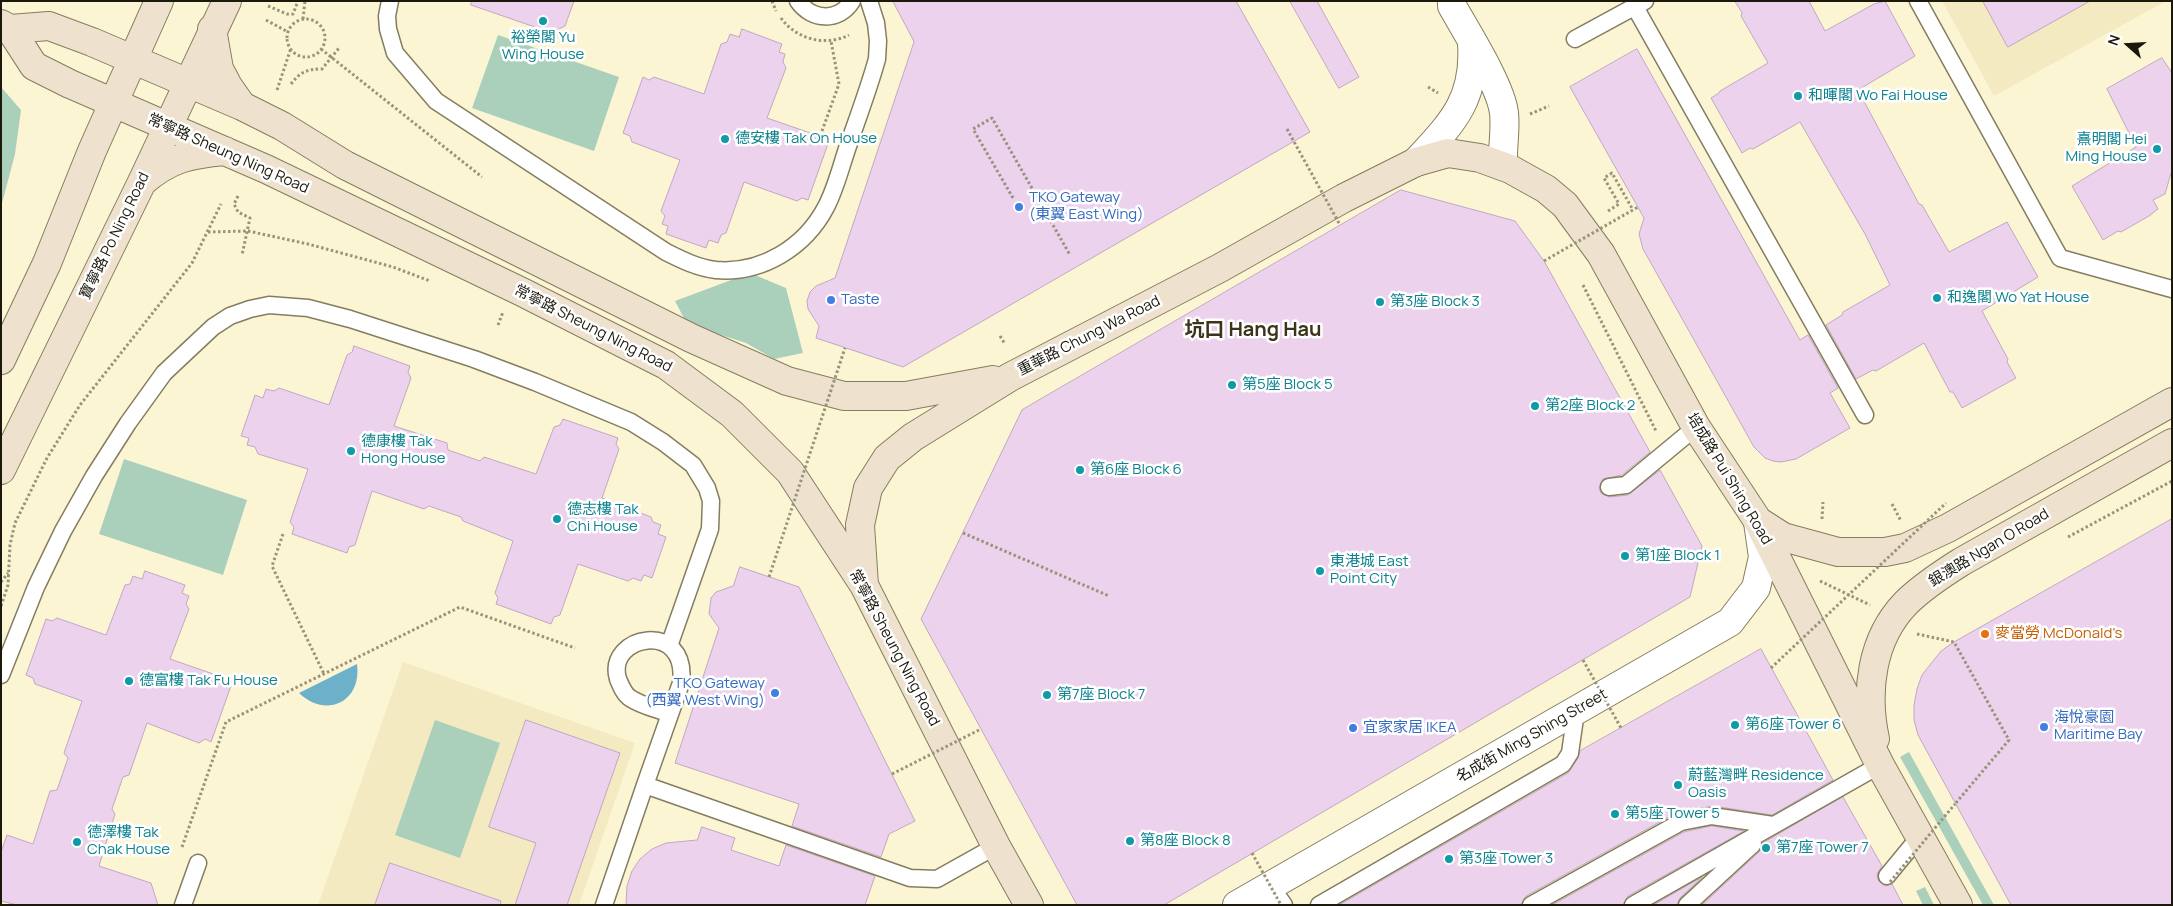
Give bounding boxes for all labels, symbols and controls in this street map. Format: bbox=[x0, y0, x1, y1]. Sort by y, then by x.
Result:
marker: 裕榮閣 Yu Wing House bbox=[537, 15, 549, 27]
north arrow bbox=[2103, 20, 2153, 70]
place label: 裕榮閣 Yu Wing House bbox=[502, 29, 584, 64]
text: N bbox=[2103, 32, 2124, 48]
place label: 和暉閣 Wo Fai House bbox=[1808, 87, 1948, 105]
marker: 和暉閣 Wo Fai House bbox=[1792, 90, 1804, 102]
street label: 常寧路 Sheung Ning Road bbox=[145, 110, 311, 198]
place label: 德安樓 Tak On House bbox=[735, 130, 877, 148]
place label: 熹明閣 Hei Ming House bbox=[2065, 131, 2147, 166]
marker: 德安樓 Tak On House bbox=[719, 133, 731, 145]
marker: 熹明閣 Hei Ming House bbox=[2151, 143, 2163, 155]
street label: 寶寧路 Po Ning Road bbox=[76, 170, 154, 302]
place label: TKO Gateway (東翼 East Wing) bbox=[1029, 189, 1144, 224]
marker: TKO Gateway (東翼 East Wing) bbox=[1013, 201, 1025, 213]
street label: 常寧路 Sheung Ning Road bbox=[511, 281, 675, 377]
place label: 和逸閣 Wo Yat House bbox=[1947, 289, 2089, 307]
place label: Taste bbox=[841, 291, 880, 309]
street label: 重華路 Chung Wa Road bbox=[1015, 292, 1163, 380]
marker: 和逸閣 Wo Yat House bbox=[1931, 292, 1943, 304]
place label: 第3座 Block 3 bbox=[1390, 293, 1480, 311]
marker: Taste bbox=[825, 294, 837, 306]
marker: 第3座 Block 3 bbox=[1374, 296, 1386, 308]
district label: 坑口 Hang Hau bbox=[1184, 318, 1322, 342]
place label: 第5座 Block 5 bbox=[1242, 376, 1333, 394]
marker: 第5座 Block 5 bbox=[1226, 379, 1238, 391]
place label: 第2座 Block 2 bbox=[1545, 397, 1635, 415]
marker: 第2座 Block 2 bbox=[1529, 400, 1541, 412]
street label: 培成路 Pui Shing Road bbox=[1683, 410, 1775, 548]
place label: 德康樓 Tak Hong House bbox=[361, 433, 446, 468]
marker: 德康樓 Tak Hong House bbox=[345, 445, 357, 457]
place label: 第6座 Block 6 bbox=[1090, 461, 1182, 479]
marker: 第6座 Block 6 bbox=[1074, 464, 1086, 476]
place label: 德志樓 Tak Chi House bbox=[567, 501, 639, 536]
street label: 銀澳路 Ngan O Road bbox=[1926, 505, 2052, 591]
marker: 德志樓 Tak Chi House bbox=[551, 513, 563, 525]
place label: 第1座 Block 1 bbox=[1635, 547, 1720, 565]
marker: 第1座 Block 1 bbox=[1619, 550, 1631, 562]
place label: 東港城 East Point City bbox=[1330, 553, 1409, 588]
marker: 東港城 East Point City bbox=[1314, 565, 1326, 577]
street label: 常寧路 Sheung Ning Road bbox=[845, 567, 943, 729]
place label: 麥當勞 McDonald's bbox=[1995, 625, 2122, 643]
marker: 麥當勞 McDonald's bbox=[1979, 628, 1991, 640]
place label: 德富樓 Tak Fu House bbox=[139, 672, 278, 690]
marker: 德富樓 Tak Fu House bbox=[123, 675, 135, 687]
place label: TKO Gateway (西翼 West Wing) bbox=[645, 675, 765, 710]
street label: 名成街 Ming Shing Street bbox=[1453, 685, 1611, 787]
place label: 第7座 Block 7 bbox=[1057, 686, 1145, 704]
marker: TKO Gateway (西翼 West Wing) bbox=[769, 687, 781, 699]
marker: 第7座 Block 7 bbox=[1041, 689, 1053, 701]
place label: 海悅豪園 Maritime Bay bbox=[2054, 709, 2143, 744]
place label: 第6座 Tower 6 bbox=[1745, 716, 1841, 734]
place label: 宜家家居 IKEA bbox=[1363, 719, 1456, 737]
marker: 第6座 Tower 6 bbox=[1729, 719, 1741, 731]
marker: 海悅豪園 Maritime Bay bbox=[2038, 721, 2050, 733]
marker: 宜家家居 IKEA bbox=[1347, 722, 1359, 734]
place label: 蔚藍灣畔 Residence Oasis bbox=[1688, 767, 1824, 802]
marker: 蔚藍灣畔 Residence Oasis bbox=[1672, 779, 1684, 791]
place label: 第5座 Tower 5 bbox=[1625, 805, 1720, 823]
marker: 第5座 Tower 5 bbox=[1609, 808, 1621, 820]
place label: 德澤樓 Tak Chak House bbox=[87, 824, 170, 859]
place label: 第8座 Block 8 bbox=[1140, 832, 1231, 850]
marker: 第8座 Block 8 bbox=[1124, 835, 1136, 847]
marker: 德澤樓 Tak Chak House bbox=[71, 836, 83, 848]
place label: 第7座 Tower 7 bbox=[1776, 839, 1869, 857]
marker: 第7座 Tower 7 bbox=[1760, 842, 1772, 854]
place label: 第3座 Tower 3 bbox=[1459, 850, 1553, 868]
marker: 第3座 Tower 3 bbox=[1443, 853, 1455, 865]

